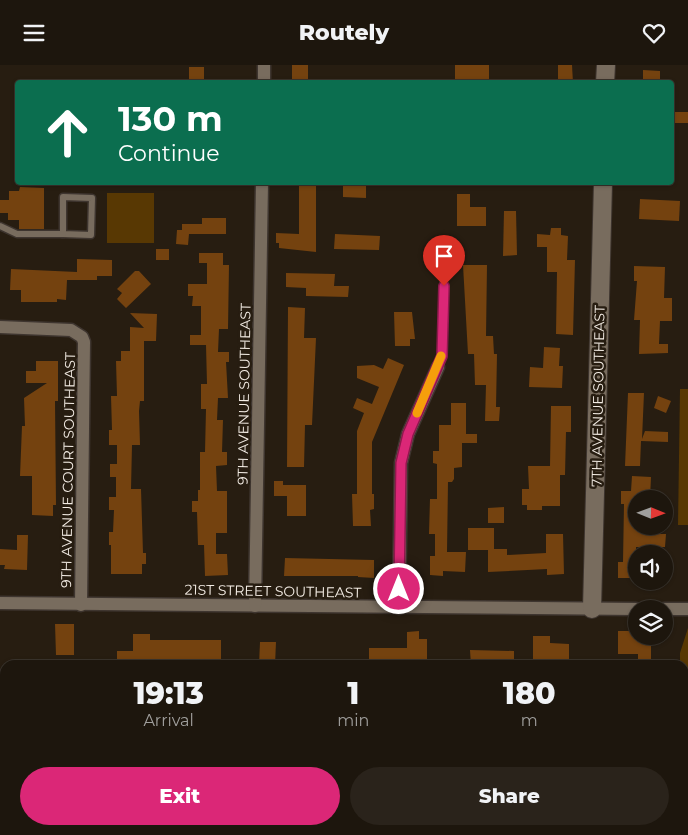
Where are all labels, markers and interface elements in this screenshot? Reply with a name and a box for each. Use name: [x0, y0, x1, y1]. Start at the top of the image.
icon: menu: [20, 19, 48, 47]
text: Routely: [299, 19, 389, 46]
icon: heart: [640, 19, 668, 47]
text: 130 m: [118, 97, 223, 140]
icon: ahead: [35, 100, 100, 165]
text: Continue: [118, 140, 220, 167]
pin: [423, 235, 465, 286]
icon: arrive: [430, 242, 458, 270]
street label: 9TH AVENUE SOUTHEAST: [233, 303, 255, 485]
street label: 7TH AVENUE SOUTHEAST: [587, 305, 609, 487]
street label: 9TH AVENUE COURT SOUTHEAST: [57, 352, 79, 588]
north arrow: [628, 490, 672, 535]
map controls: [628, 490, 673, 645]
button: sound: [628, 545, 673, 590]
position arrow: [372, 562, 424, 614]
street label: 21ST STREET SOUTHEAST: [184, 580, 362, 602]
button: layers: [628, 600, 673, 645]
text: 19:13: [133, 675, 204, 712]
text: 1: [347, 675, 359, 712]
text: 180: [503, 675, 556, 712]
text: Arrival: [143, 711, 194, 730]
text: min: [337, 711, 369, 730]
text: m: [521, 711, 538, 730]
button: Exit: [20, 767, 340, 825]
button: Share: [350, 767, 669, 825]

